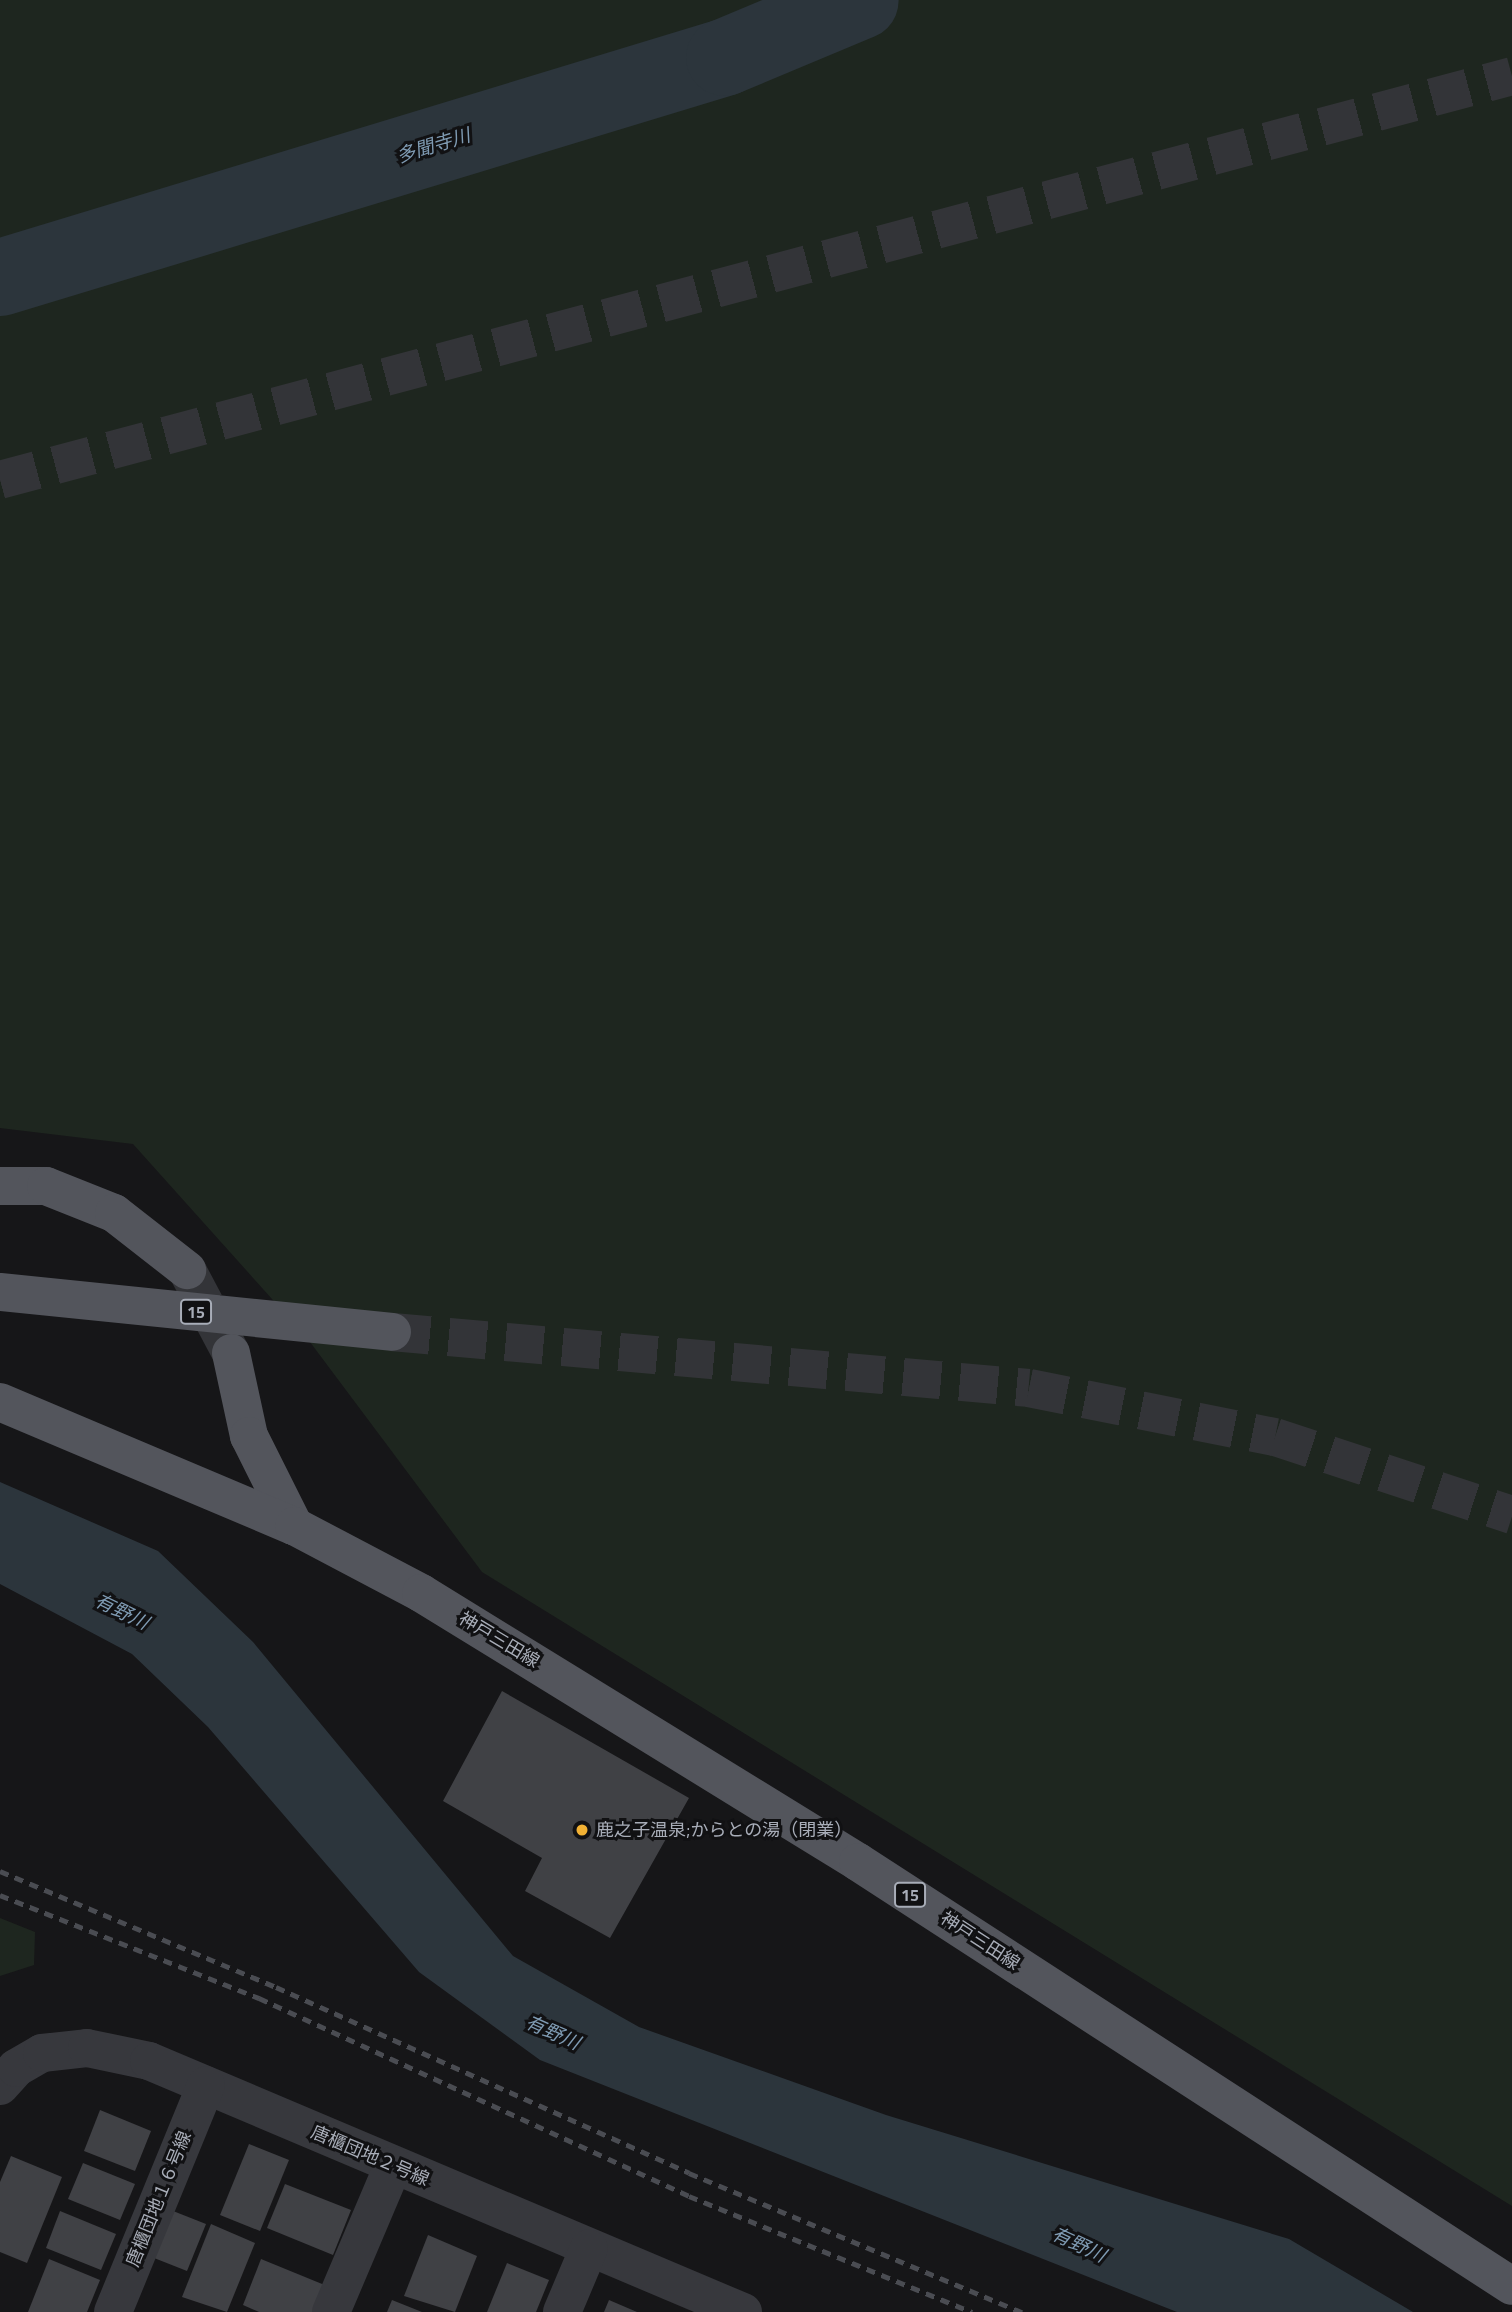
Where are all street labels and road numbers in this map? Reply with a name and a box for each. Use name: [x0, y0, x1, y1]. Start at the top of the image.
road number: 15: [178, 1300, 214, 1324]
street label: 神戸三田線: [455, 1608, 543, 1672]
road number: 15: [892, 1882, 928, 1908]
street label: 神戸三田線: [936, 1907, 1024, 1975]
street label: 唐櫃団地２号線: [308, 2121, 432, 2191]
street label: 唐櫃団地１６号線: [122, 2128, 196, 2270]

